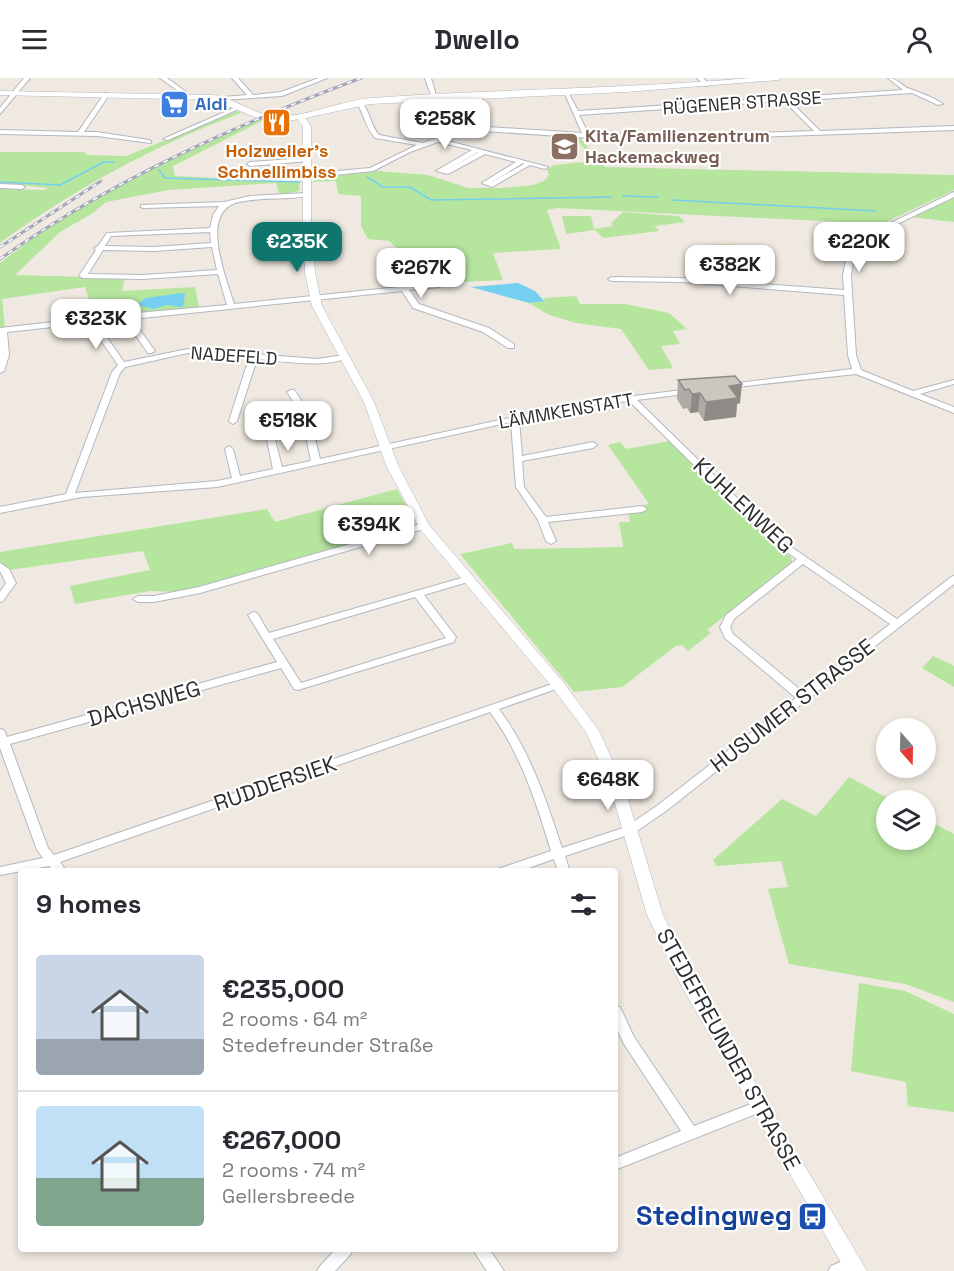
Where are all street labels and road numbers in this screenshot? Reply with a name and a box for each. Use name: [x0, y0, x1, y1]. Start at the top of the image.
street label: RÜGENER STRASSE: [662, 85, 822, 120]
street label: NADEFELD: [190, 341, 278, 370]
street label: LÄMMKENSTATT: [497, 387, 635, 434]
street label: KUHLENWEG: [688, 451, 800, 559]
street label: HUSUMER STRASSE: [704, 632, 880, 778]
street label: DACHSWEG: [84, 674, 204, 732]
street label: RUDDERSIEK: [210, 749, 341, 817]
street label: STEDEFREUNDER STRASSE: [651, 923, 807, 1175]

